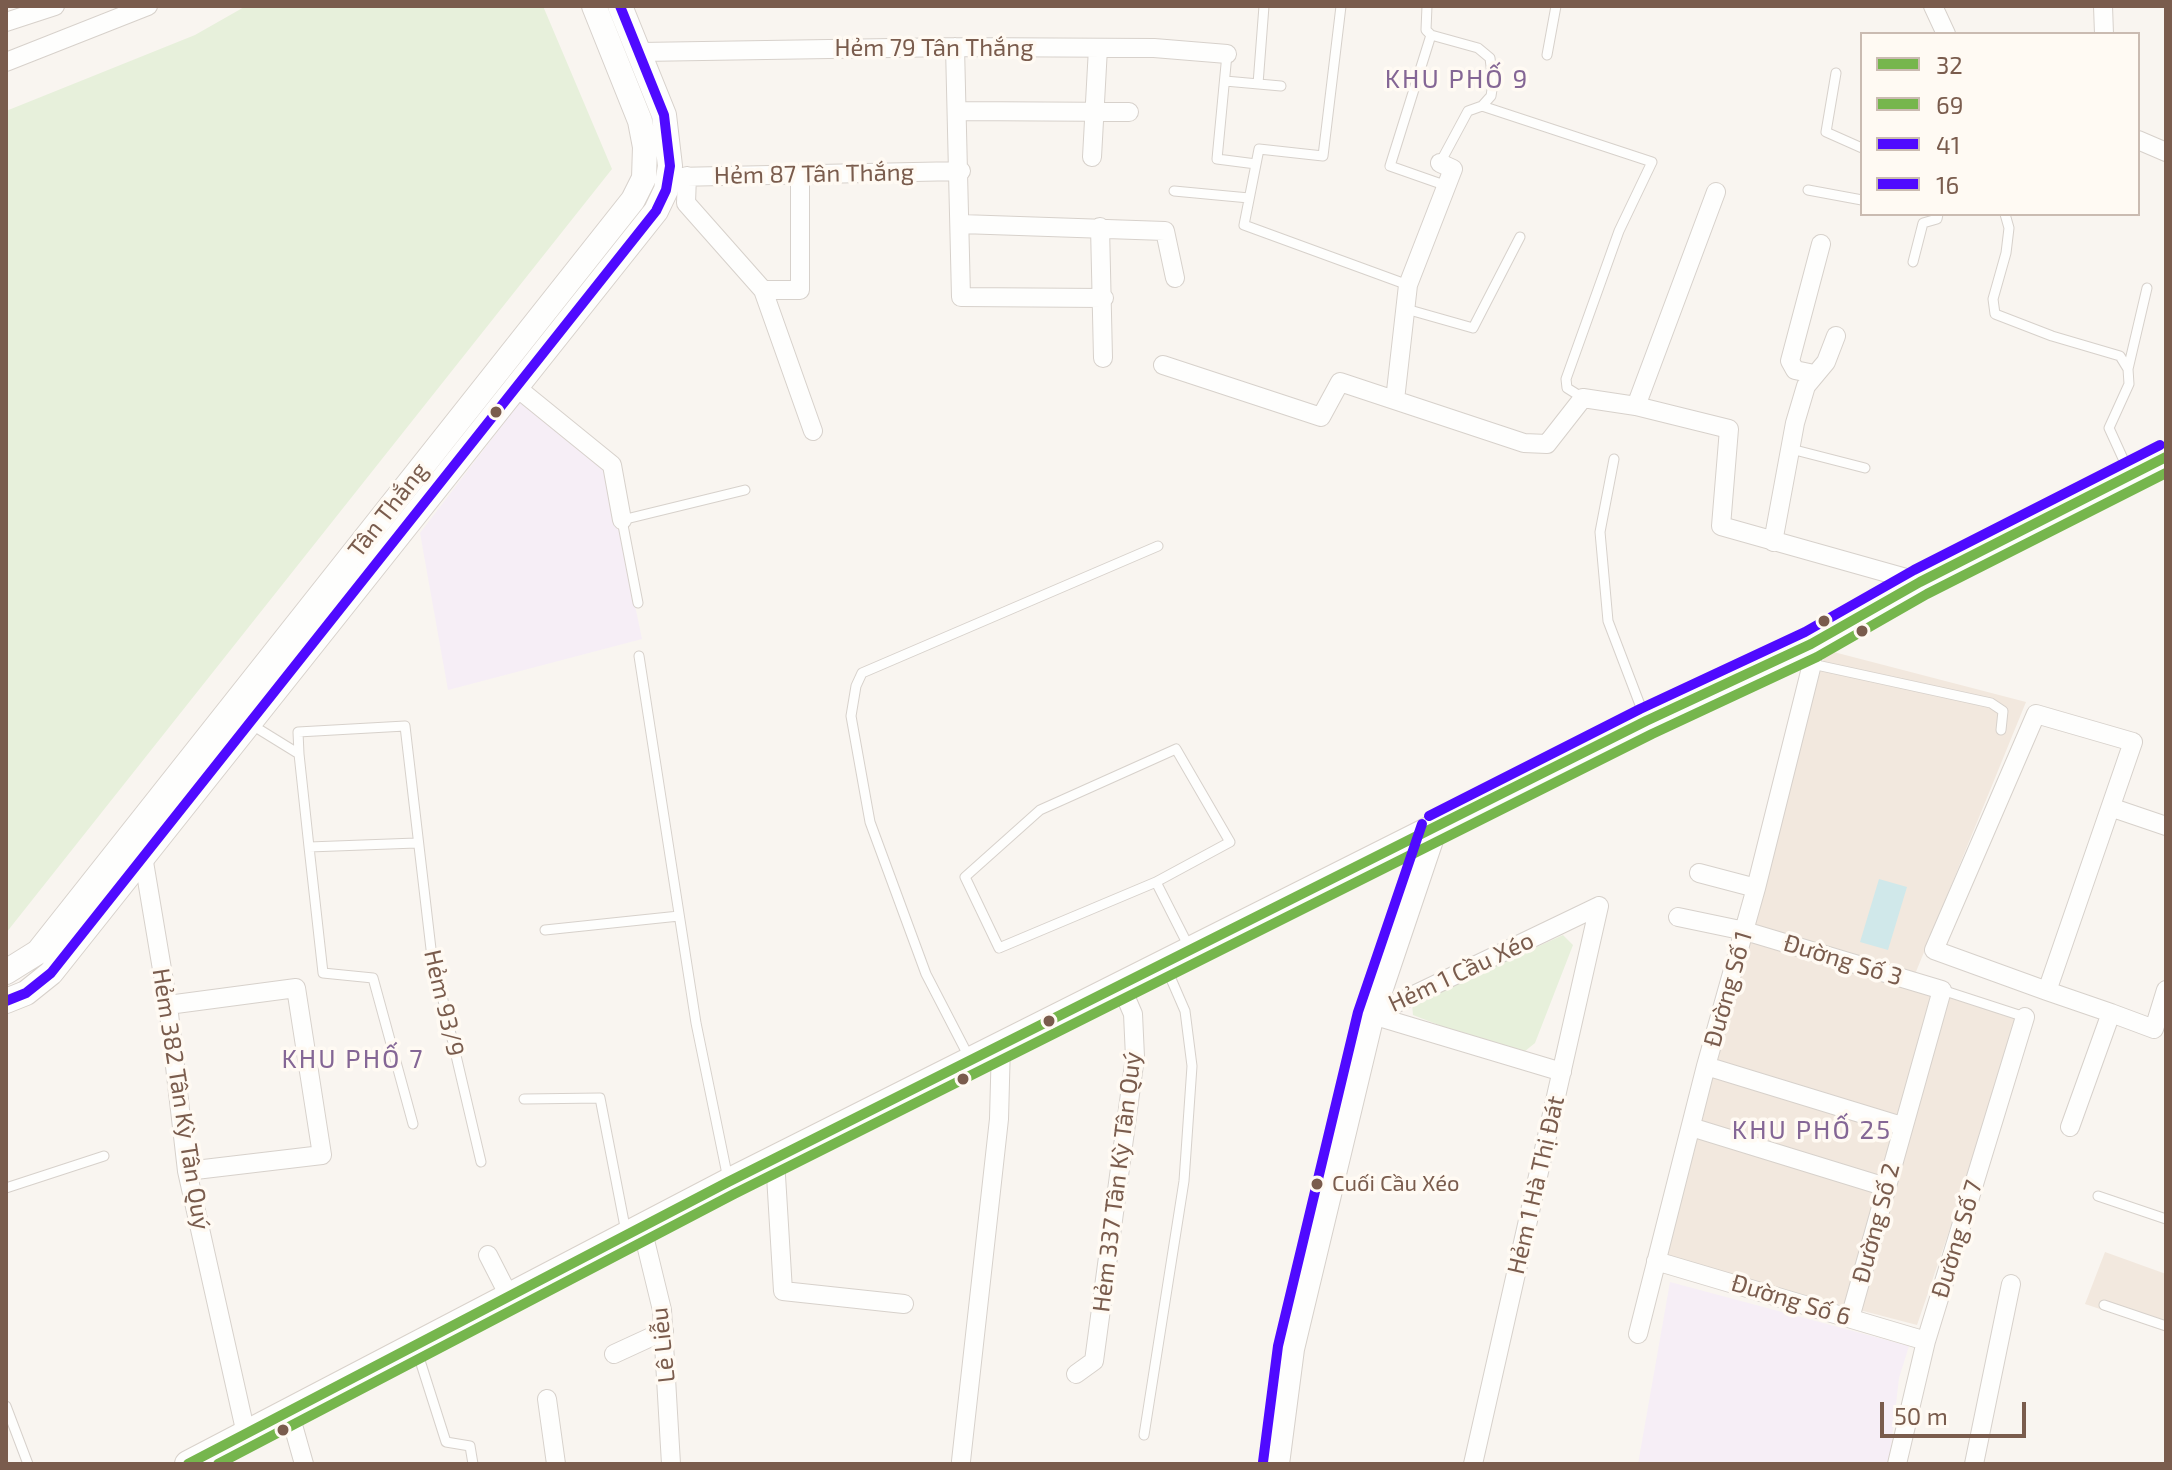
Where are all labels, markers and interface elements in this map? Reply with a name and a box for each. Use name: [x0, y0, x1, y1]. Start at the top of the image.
legend: [1860, 32, 2140, 216]
street label: Hẻm 79 Tân Thắng: [834, 34, 1034, 62]
text: 32: [1936, 50, 1963, 79]
district label: KHU PHỐ 9: [1385, 63, 1529, 95]
text: 69: [1936, 90, 1963, 119]
text: 41: [1936, 130, 1960, 159]
street label: Hẻm 87 Tân Thắng: [714, 158, 914, 190]
text: 16: [1936, 170, 1959, 199]
unlabelled marker: [488, 404, 504, 420]
street label: Tân Thắng: [342, 457, 434, 563]
unlabelled marker: [1816, 613, 1832, 629]
unlabelled marker: [1854, 623, 1870, 639]
street label: Hẻm 1 Cầu Xéo: [1384, 926, 1538, 1018]
street label: Đường Số 1: [1698, 928, 1758, 1050]
street label: Đường Số 3: [1780, 928, 1906, 992]
street label: Hẻm 93/9: [418, 947, 470, 1059]
street label: Hẻm 382 Tân Kỳ Tân Quý: [146, 966, 216, 1232]
unlabelled marker: [1041, 1013, 1057, 1029]
district label: KHU PHỐ 7: [281, 1043, 425, 1075]
street label: Hẻm 337 Tân Kỳ Tân Quý: [1087, 1050, 1147, 1314]
unlabelled marker: [955, 1071, 971, 1087]
street label: Hẻm 1 Hà Thị Đát: [1501, 1093, 1571, 1277]
district label: KHU PHỐ 25: [1732, 1114, 1892, 1146]
street label: Đường Số 2: [1846, 1160, 1906, 1286]
place label: Cuối Cầu Xéo: [1332, 1171, 1460, 1197]
marker: Cuối Cầu Xéo: [1309, 1176, 1325, 1192]
street label: Đường Số 7: [1925, 1177, 1989, 1301]
street label: Đường Số 6: [1728, 1268, 1854, 1332]
street label: Lê Liễu: [645, 1306, 681, 1384]
scale bar: [1884, 1386, 2030, 1436]
text: 50 m: [1894, 1401, 1948, 1430]
unlabelled marker: [275, 1422, 291, 1438]

